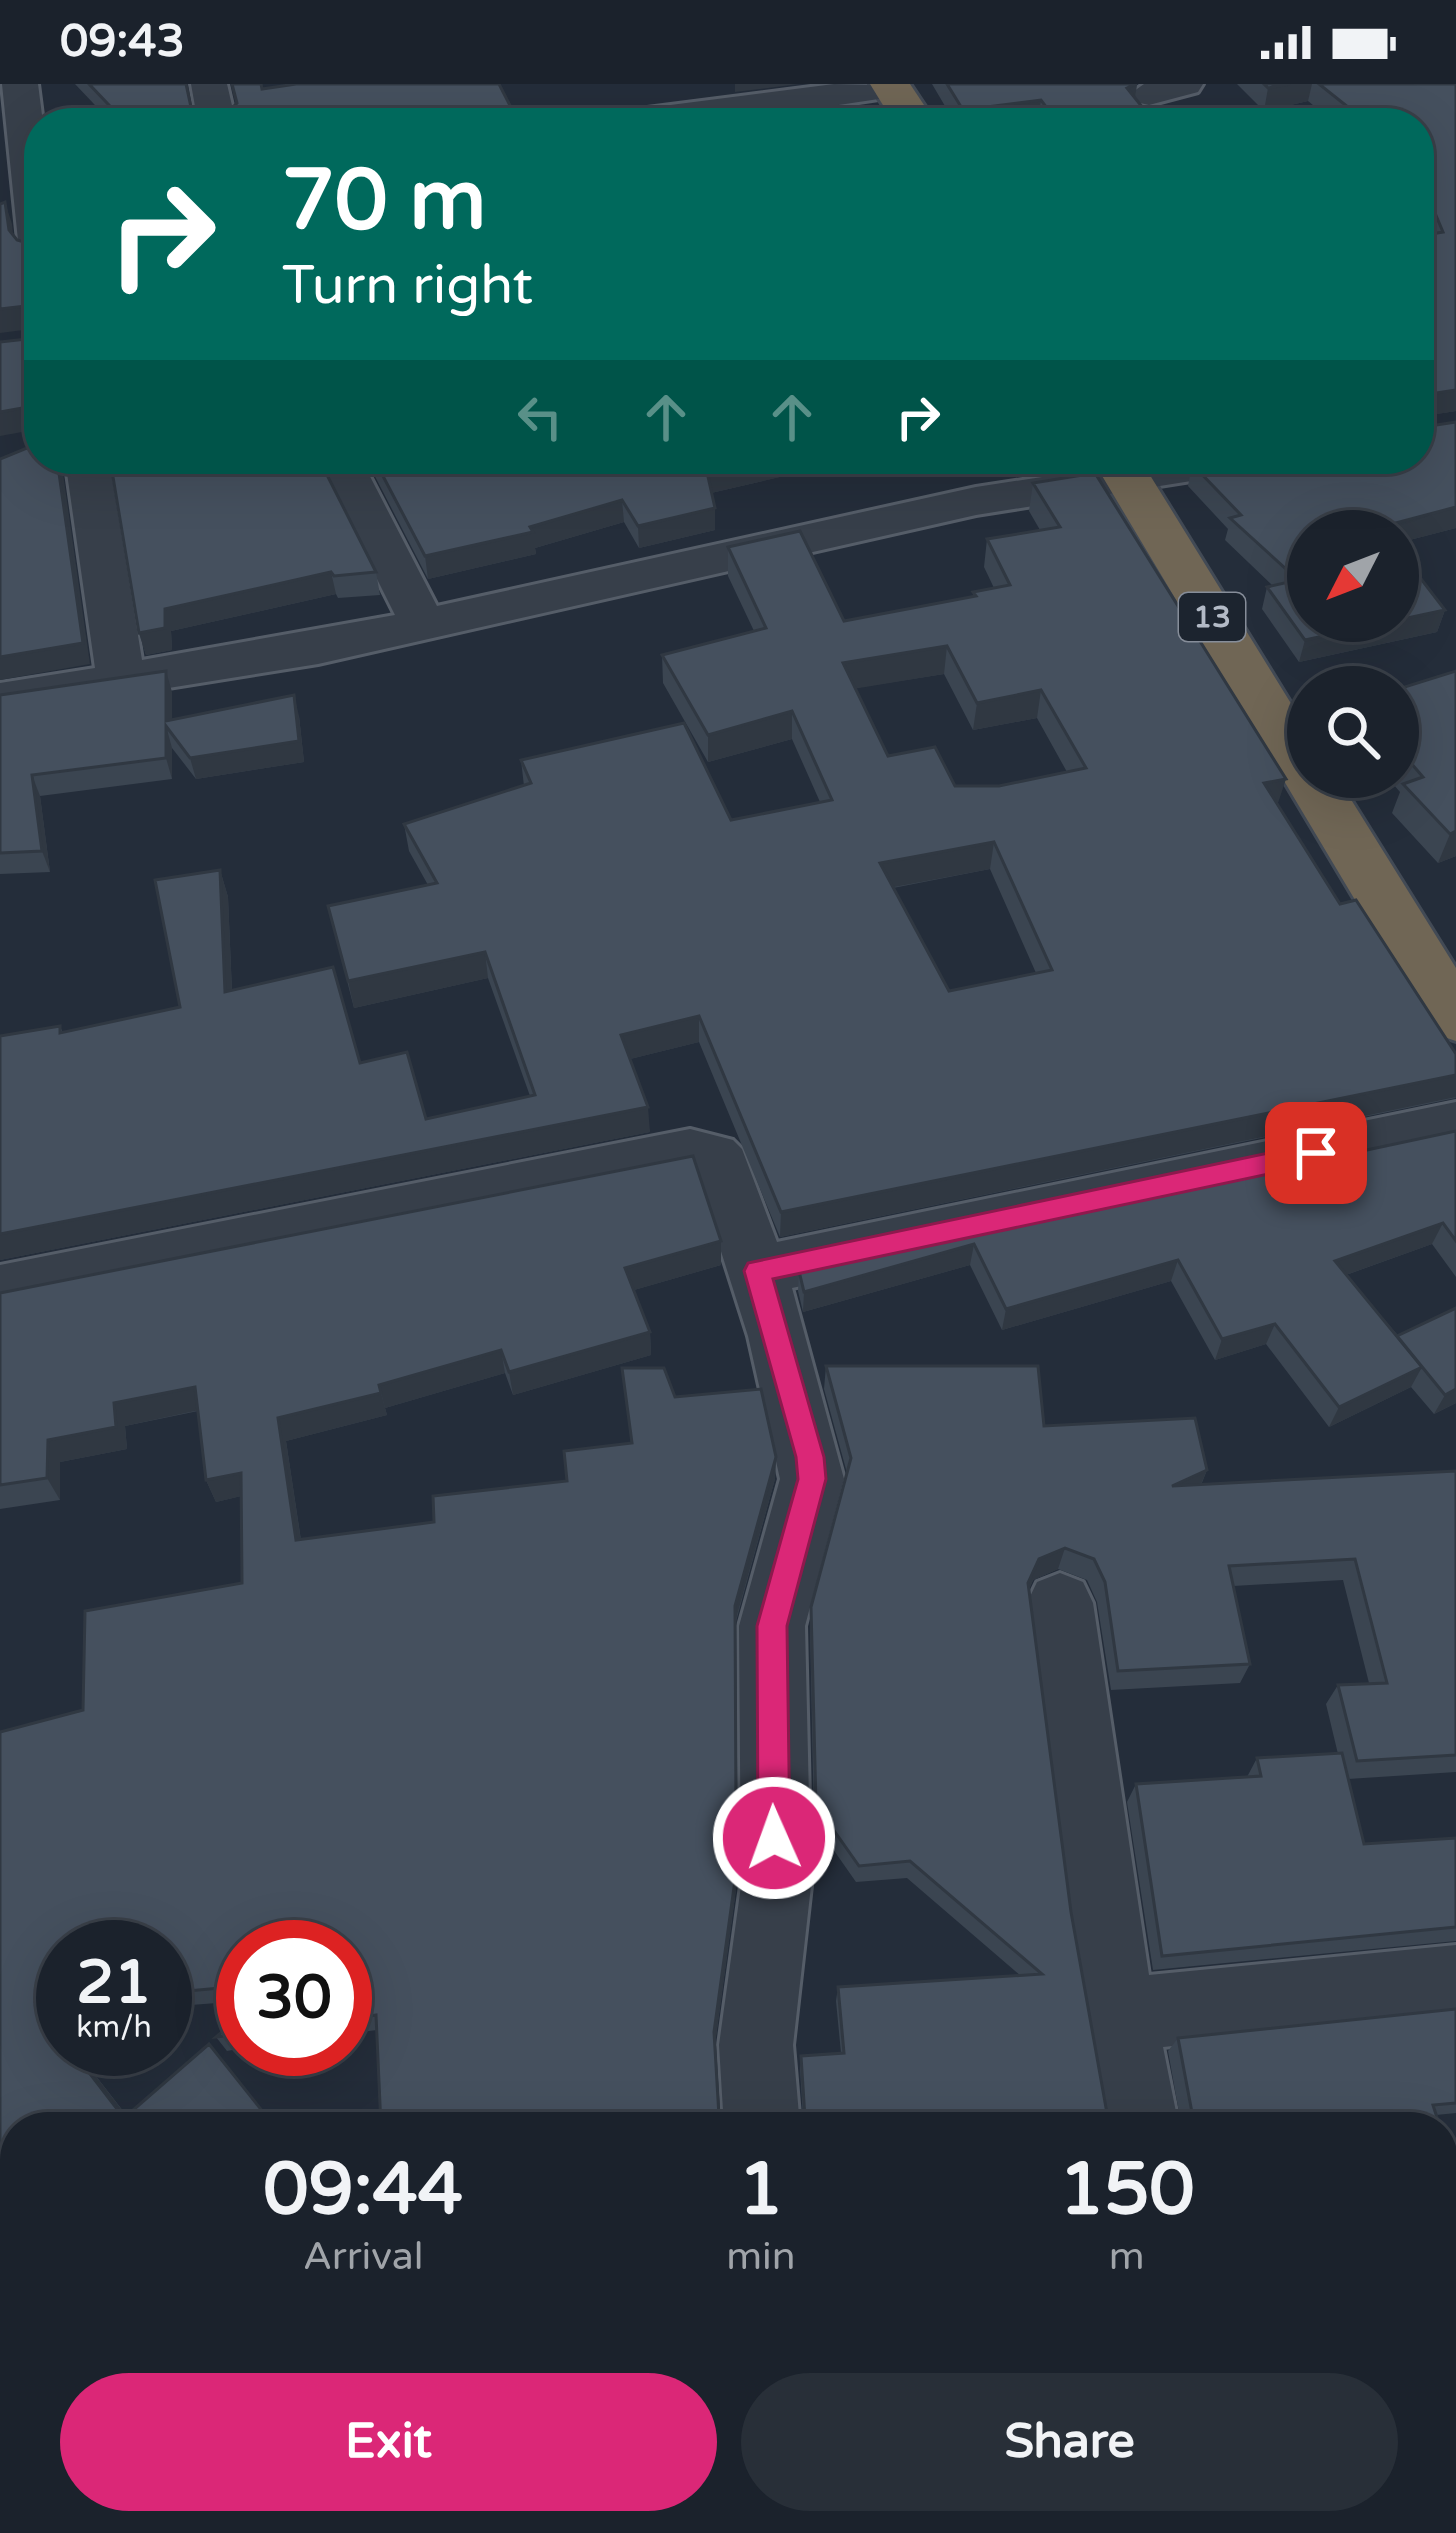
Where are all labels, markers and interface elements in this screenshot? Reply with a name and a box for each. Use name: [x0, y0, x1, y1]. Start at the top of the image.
text: 09:43: [60, 15, 185, 69]
text: 70 m: [282, 151, 486, 252]
icon: right: [84, 156, 240, 312]
text: Turn right: [282, 253, 533, 318]
icon: left: [507, 384, 573, 450]
icon: ahead: [633, 384, 699, 450]
icon: ahead: [759, 384, 825, 450]
icon: right: [885, 384, 951, 450]
north arrow: [1287, 510, 1419, 642]
map controls: [1287, 510, 1419, 798]
road number: 13: [1179, 593, 1245, 641]
button: search: [1287, 666, 1419, 798]
pin: [1265, 1102, 1367, 1204]
icon: arrive: [1283, 1120, 1349, 1186]
position arrow: [711, 1775, 837, 1901]
speed limit sign: 30: [216, 1920, 372, 2076]
text: 21: [76, 1947, 152, 2019]
text: km/h: [76, 2009, 152, 2046]
text: 09:44: [263, 2147, 463, 2234]
text: 1: [738, 2147, 784, 2234]
text: 150: [1059, 2147, 1195, 2234]
text: Arrival: [303, 2233, 423, 2280]
text: min: [726, 2233, 796, 2280]
text: m: [1109, 2233, 1145, 2280]
button: Exit: [60, 2373, 717, 2511]
button: Share: [741, 2373, 1398, 2511]

